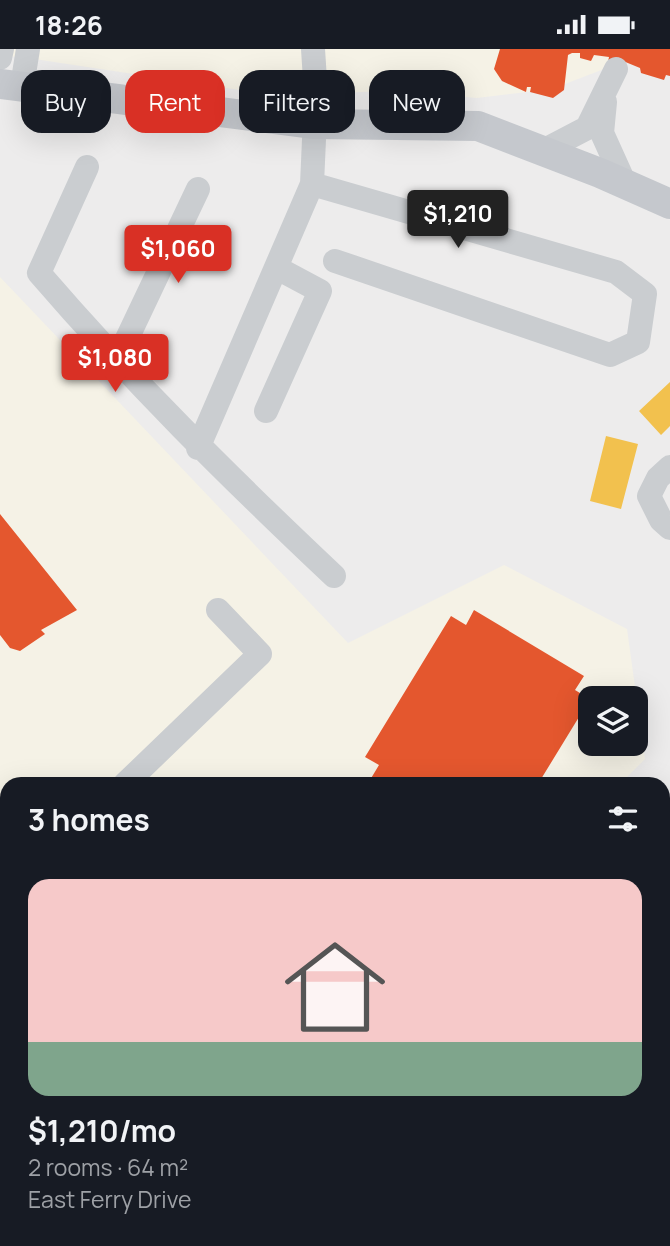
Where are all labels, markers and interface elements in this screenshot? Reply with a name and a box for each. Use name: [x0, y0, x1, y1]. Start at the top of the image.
text: 18:26: [35, 7, 103, 43]
chip: Buy: [21, 70, 111, 133]
chip: Rent: [125, 70, 225, 133]
chip: Filters: [239, 70, 355, 133]
chip: New: [369, 70, 465, 133]
pin: $1,210: [401, 191, 515, 250]
text: $1,210: [423, 197, 493, 229]
pin: $1,060: [121, 225, 235, 285]
text: $1,060: [140, 232, 216, 264]
pin: $1,080: [58, 335, 172, 394]
text: $1,080: [78, 341, 152, 373]
map controls: [578, 686, 648, 756]
button: layers: [578, 686, 648, 756]
text: 3 homes: [28, 799, 150, 840]
icon: filters: [604, 800, 642, 838]
icon: home: [272, 924, 398, 1050]
text: $1,210/mo: [28, 1110, 176, 1151]
text: 2 rooms · 64 m²: [28, 1151, 188, 1183]
text: East Ferry Drive: [28, 1183, 191, 1215]

